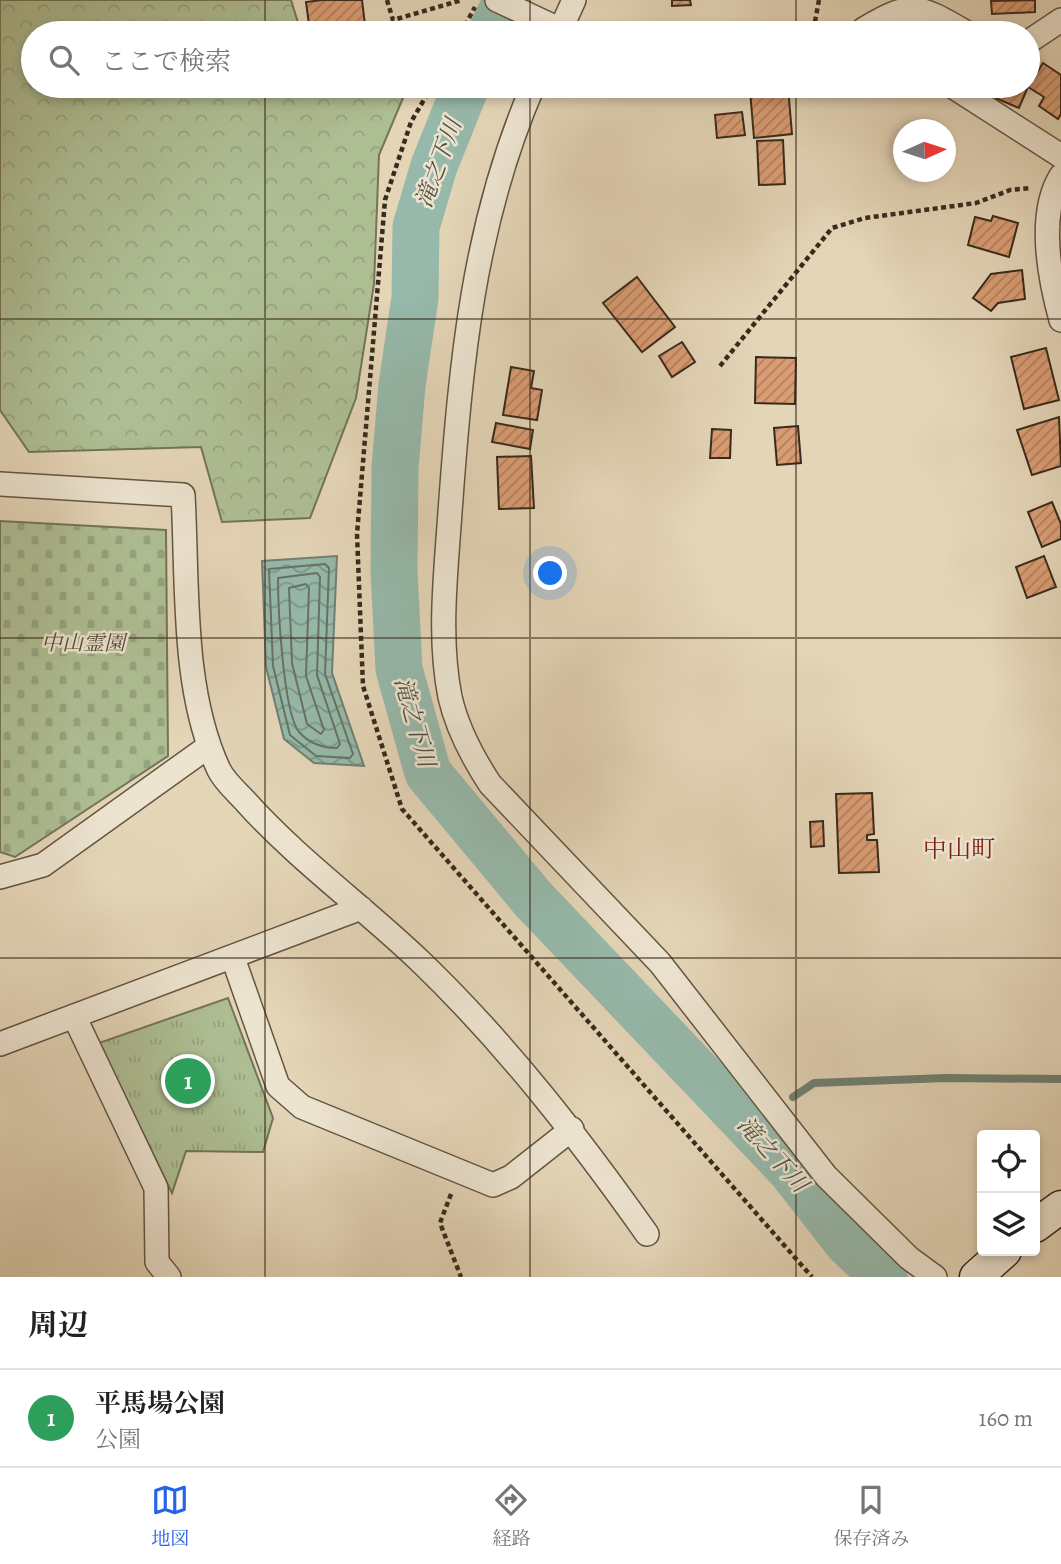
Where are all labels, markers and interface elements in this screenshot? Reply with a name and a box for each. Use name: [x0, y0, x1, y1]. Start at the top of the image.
search box: [21, 21, 1040, 98]
icon: search: [45, 41, 83, 79]
text: ここで検索: [101, 44, 231, 79]
water label: 滝之下川: [408, 112, 470, 212]
north arrow: [893, 119, 956, 182]
your location: [533, 556, 567, 590]
park label: 中山霊園: [41, 629, 128, 657]
water label: 滝之下川: [387, 674, 443, 774]
district label: 中山町: [923, 833, 995, 865]
pin: 1: [165, 1055, 211, 1107]
water label: 滝之下川: [730, 1110, 817, 1201]
map controls: [977, 1130, 1040, 1256]
button: locate: [977, 1130, 1040, 1193]
button: layers: [977, 1193, 1040, 1256]
text: 周辺: [28, 1305, 88, 1345]
text: 平馬場公園: [95, 1386, 225, 1421]
text: 1: [47, 1403, 55, 1434]
text: 160 m: [979, 1403, 1033, 1434]
text: 公園: [95, 1424, 141, 1455]
tab: 地図: [151, 1481, 190, 1552]
tab: 経路: [492, 1481, 531, 1552]
tab: 保存済み: [833, 1481, 910, 1552]

